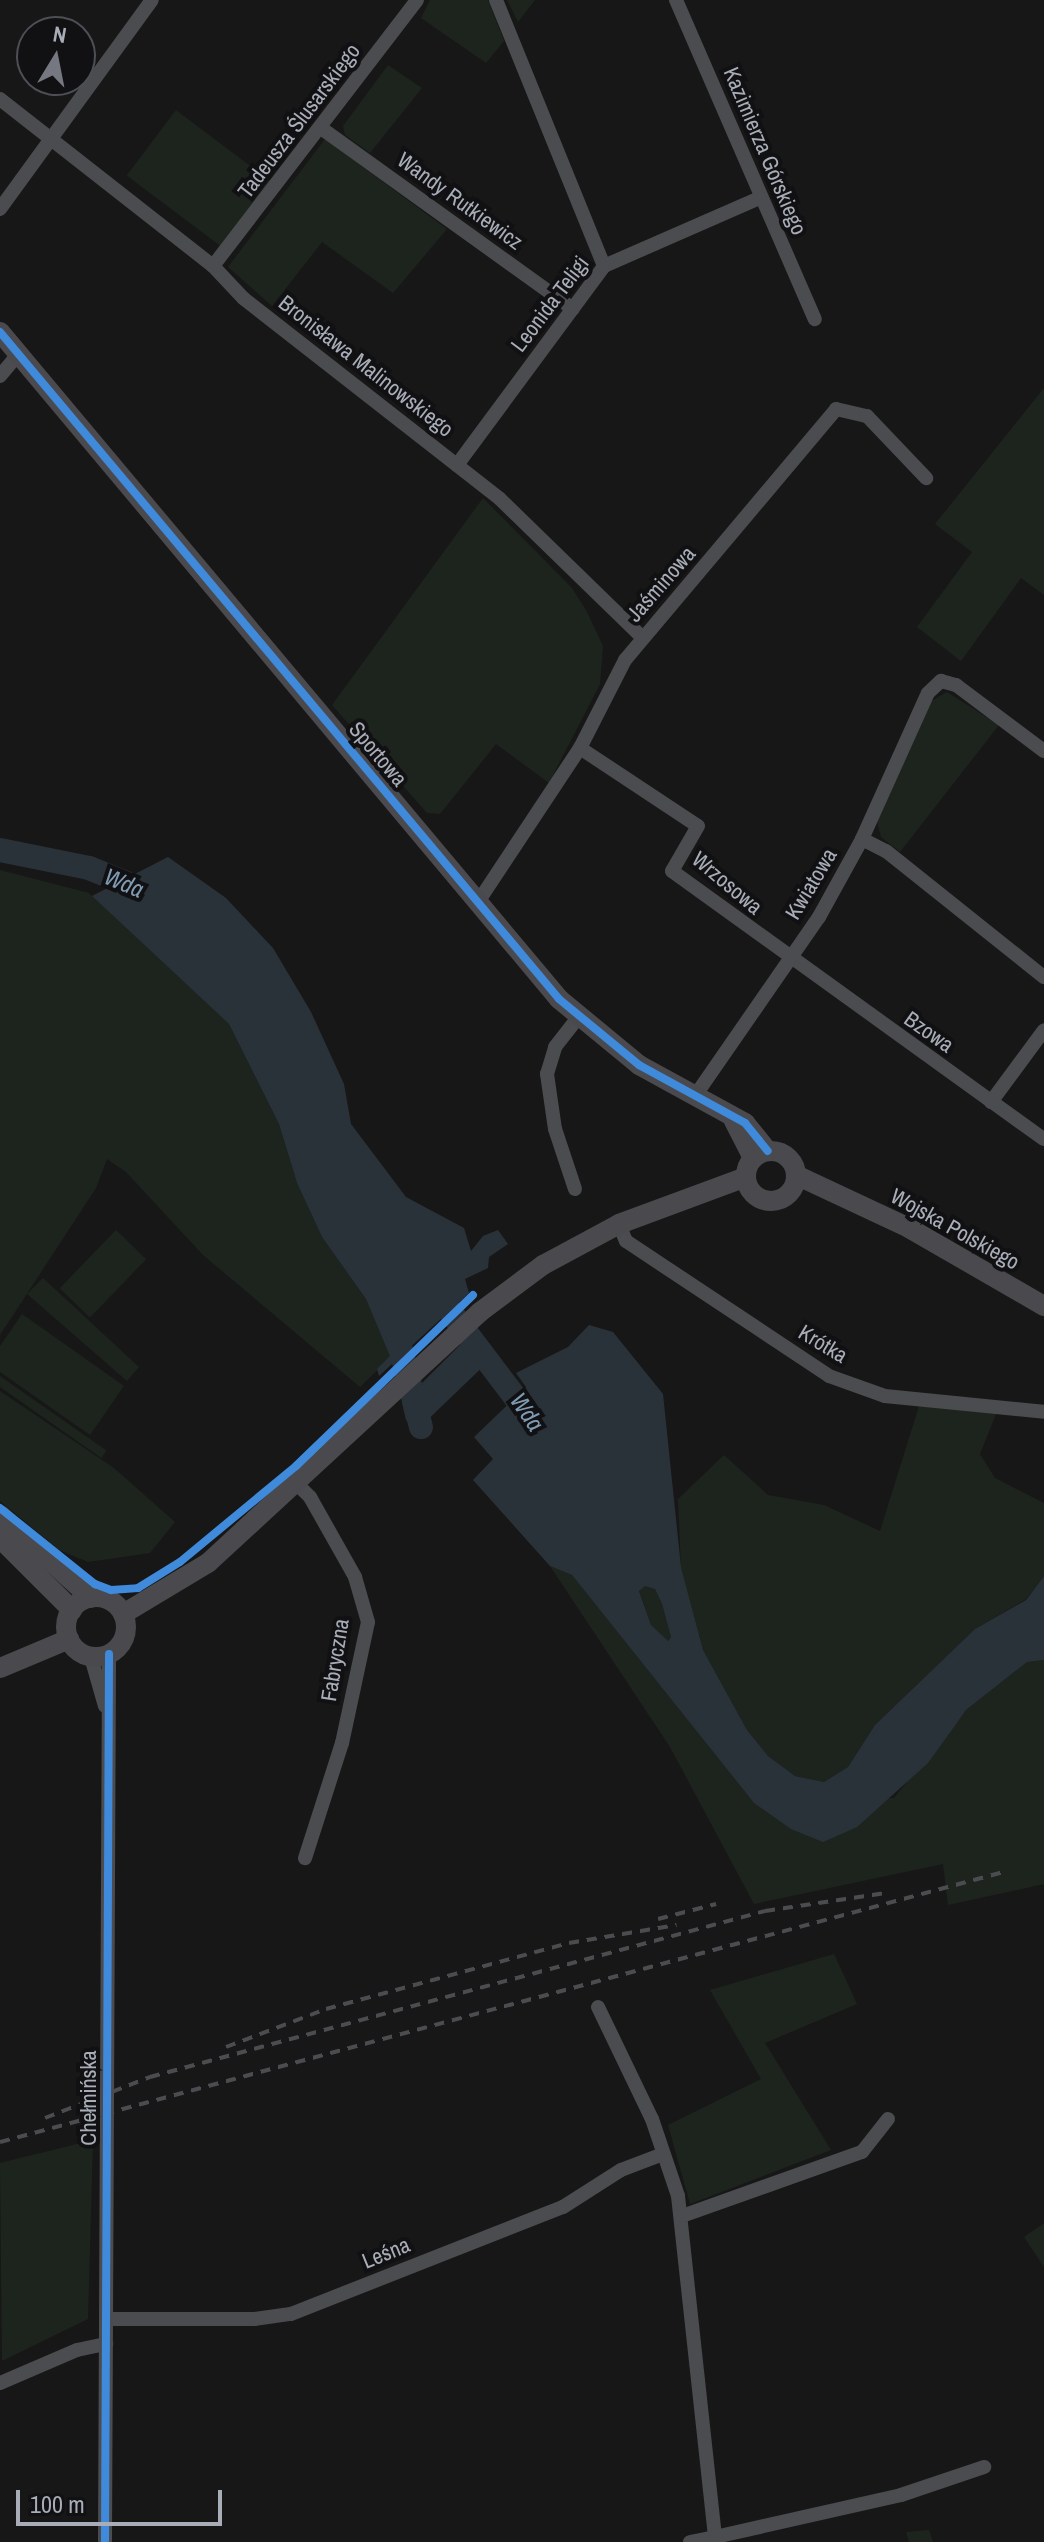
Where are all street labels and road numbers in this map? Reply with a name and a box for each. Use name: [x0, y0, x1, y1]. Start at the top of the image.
street label: Tadeusza Ślusarskiego: [232, 38, 366, 204]
street label: Kazimierza Górskiego: [718, 63, 812, 239]
street label: Wandy Rutkiewicz: [392, 147, 528, 255]
street label: Leonida Teligi: [505, 251, 595, 357]
street label: Bronisława Malinowskiego: [273, 290, 459, 442]
street label: Jaśminowa: [621, 541, 701, 627]
street label: Sportowa: [343, 716, 413, 792]
street label: Kwiatowa: [780, 844, 842, 924]
street label: Wrzosowa: [686, 846, 768, 920]
street label: Bzowa: [899, 1006, 959, 1058]
street label: Wojska Polskiego: [886, 1183, 1024, 1275]
street label: Krótka: [794, 1319, 852, 1369]
street label: Fabryczna: [315, 1617, 355, 1703]
street label: Chełmińska: [76, 2050, 102, 2146]
street label: Leśna: [358, 2232, 414, 2274]

